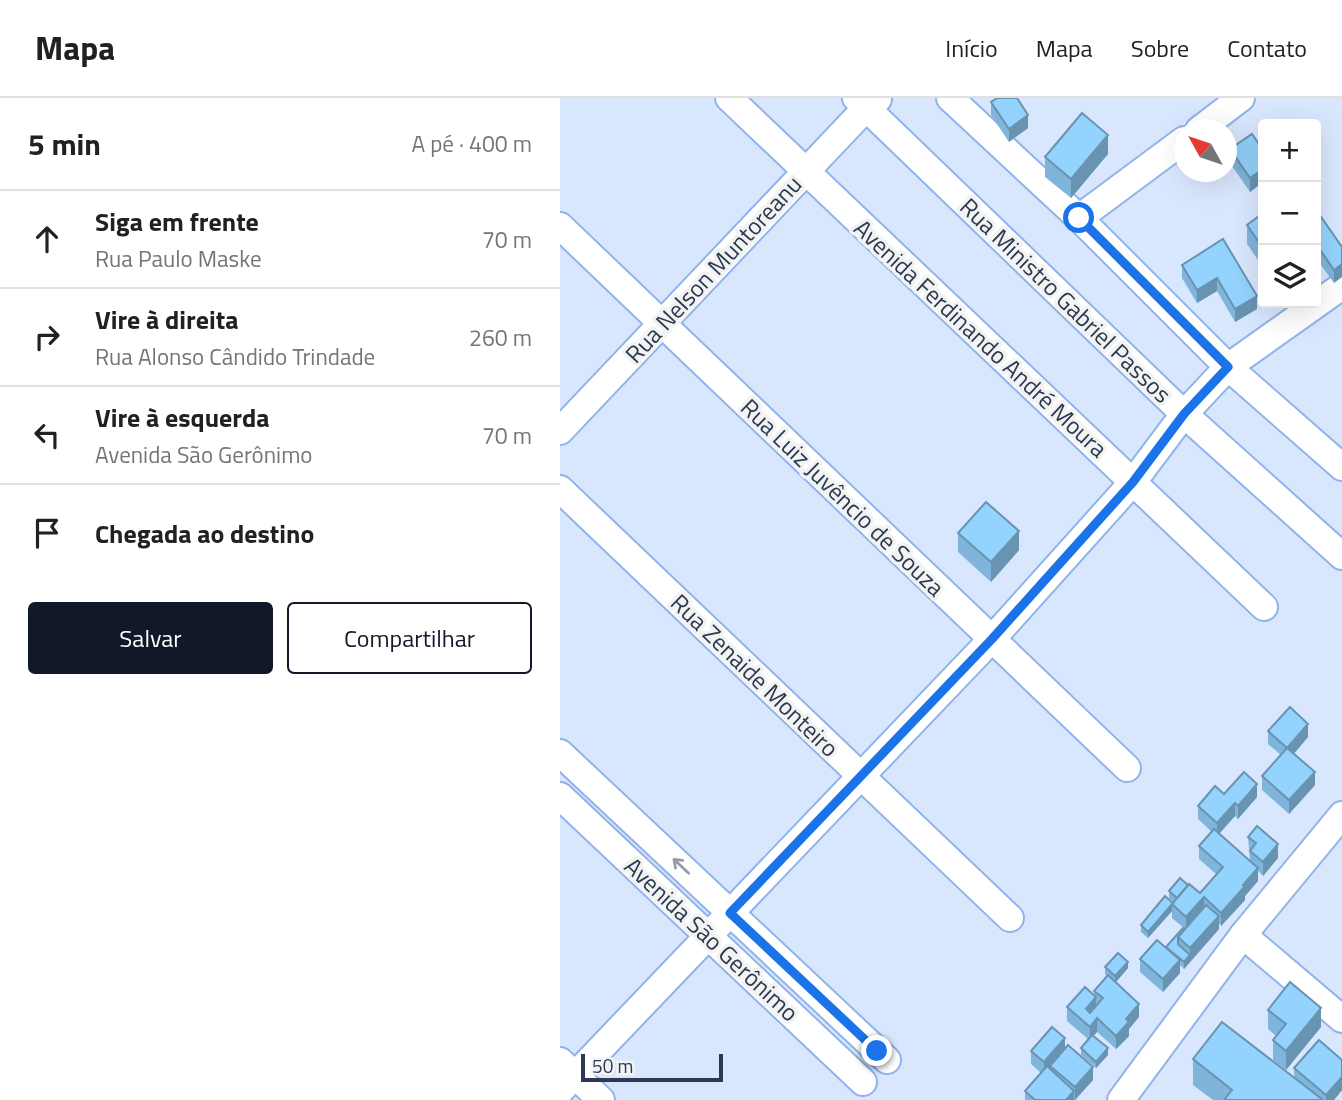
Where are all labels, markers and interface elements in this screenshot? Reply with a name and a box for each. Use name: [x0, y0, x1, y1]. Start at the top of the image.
text: Mapa: [35, 23, 115, 73]
text: Início: [945, 30, 998, 66]
text: Mapa: [1036, 30, 1093, 66]
text: Sobre: [1131, 30, 1189, 66]
text: Contato: [1227, 30, 1307, 66]
north arrow: [1174, 119, 1237, 182]
map controls: [1258, 119, 1321, 308]
button: +: [1258, 119, 1321, 182]
text: 5 min: [28, 121, 101, 167]
text: A pé · 400 m: [411, 126, 532, 161]
street label: Rua Nelson Muntoreanu: [616, 167, 810, 371]
button: −: [1258, 182, 1321, 245]
street label: Rua Ministro Gabriel Passos: [952, 189, 1180, 411]
text: Siga em frente: [95, 202, 259, 241]
route start: [1063, 202, 1094, 233]
street label: Avenida Ferdinando André Moura: [846, 210, 1116, 466]
icon: ahead: [28, 220, 66, 258]
text: 70 m: [482, 222, 532, 257]
text: Rua Paulo Maske: [95, 241, 262, 276]
button: layers: [1258, 245, 1321, 308]
text: Vire à direita: [95, 300, 238, 339]
icon: right: [28, 318, 66, 356]
text: 260 m: [469, 320, 532, 355]
text: Rua Alonso Cândido Trindade: [95, 339, 375, 374]
street label: Rua Luiz Juvêncio de Souza: [733, 390, 953, 604]
text: Vire à esquerda: [95, 398, 270, 437]
icon: left: [28, 416, 66, 454]
text: 70 m: [482, 418, 532, 453]
text: Avenida São Gerônimo: [95, 437, 313, 472]
icon: arrive: [28, 514, 66, 552]
text: Chegada ao destino: [95, 514, 314, 553]
street label: Rua Zenaide Monteiro: [663, 585, 847, 765]
button: Salvar: [28, 602, 273, 674]
button: Compartilhar: [287, 602, 532, 674]
street label: Avenida São Gerônimo: [617, 848, 807, 1030]
one-way arrow: [672, 858, 689, 875]
route end: [861, 1035, 892, 1066]
scale bar: [581, 1051, 723, 1083]
text: 50 m: [592, 1051, 633, 1080]

